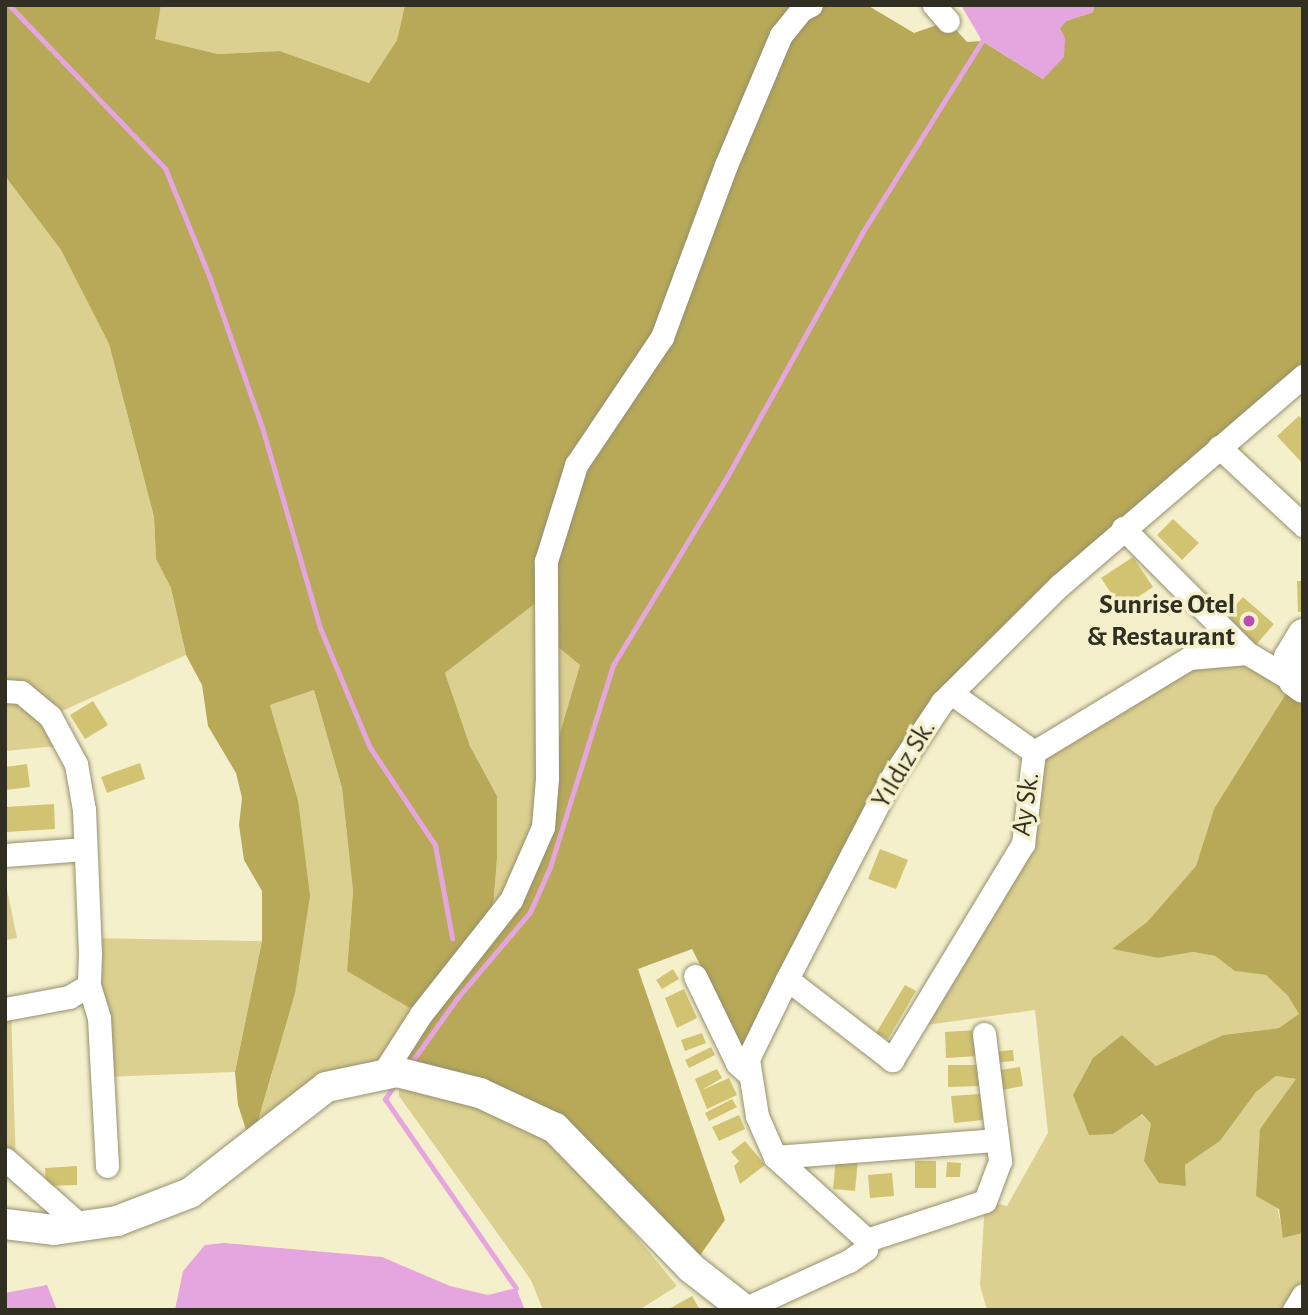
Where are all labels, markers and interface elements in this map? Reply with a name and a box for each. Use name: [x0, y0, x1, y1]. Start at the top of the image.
place label: Sunrise Otel & Restaurant: [1087, 588, 1235, 654]
marker: Sunrise Otel & Restaurant: [1241, 613, 1257, 629]
street label: Yıldız Sk.: [864, 713, 944, 815]
street label: Ay Sk.: [1005, 770, 1047, 838]

